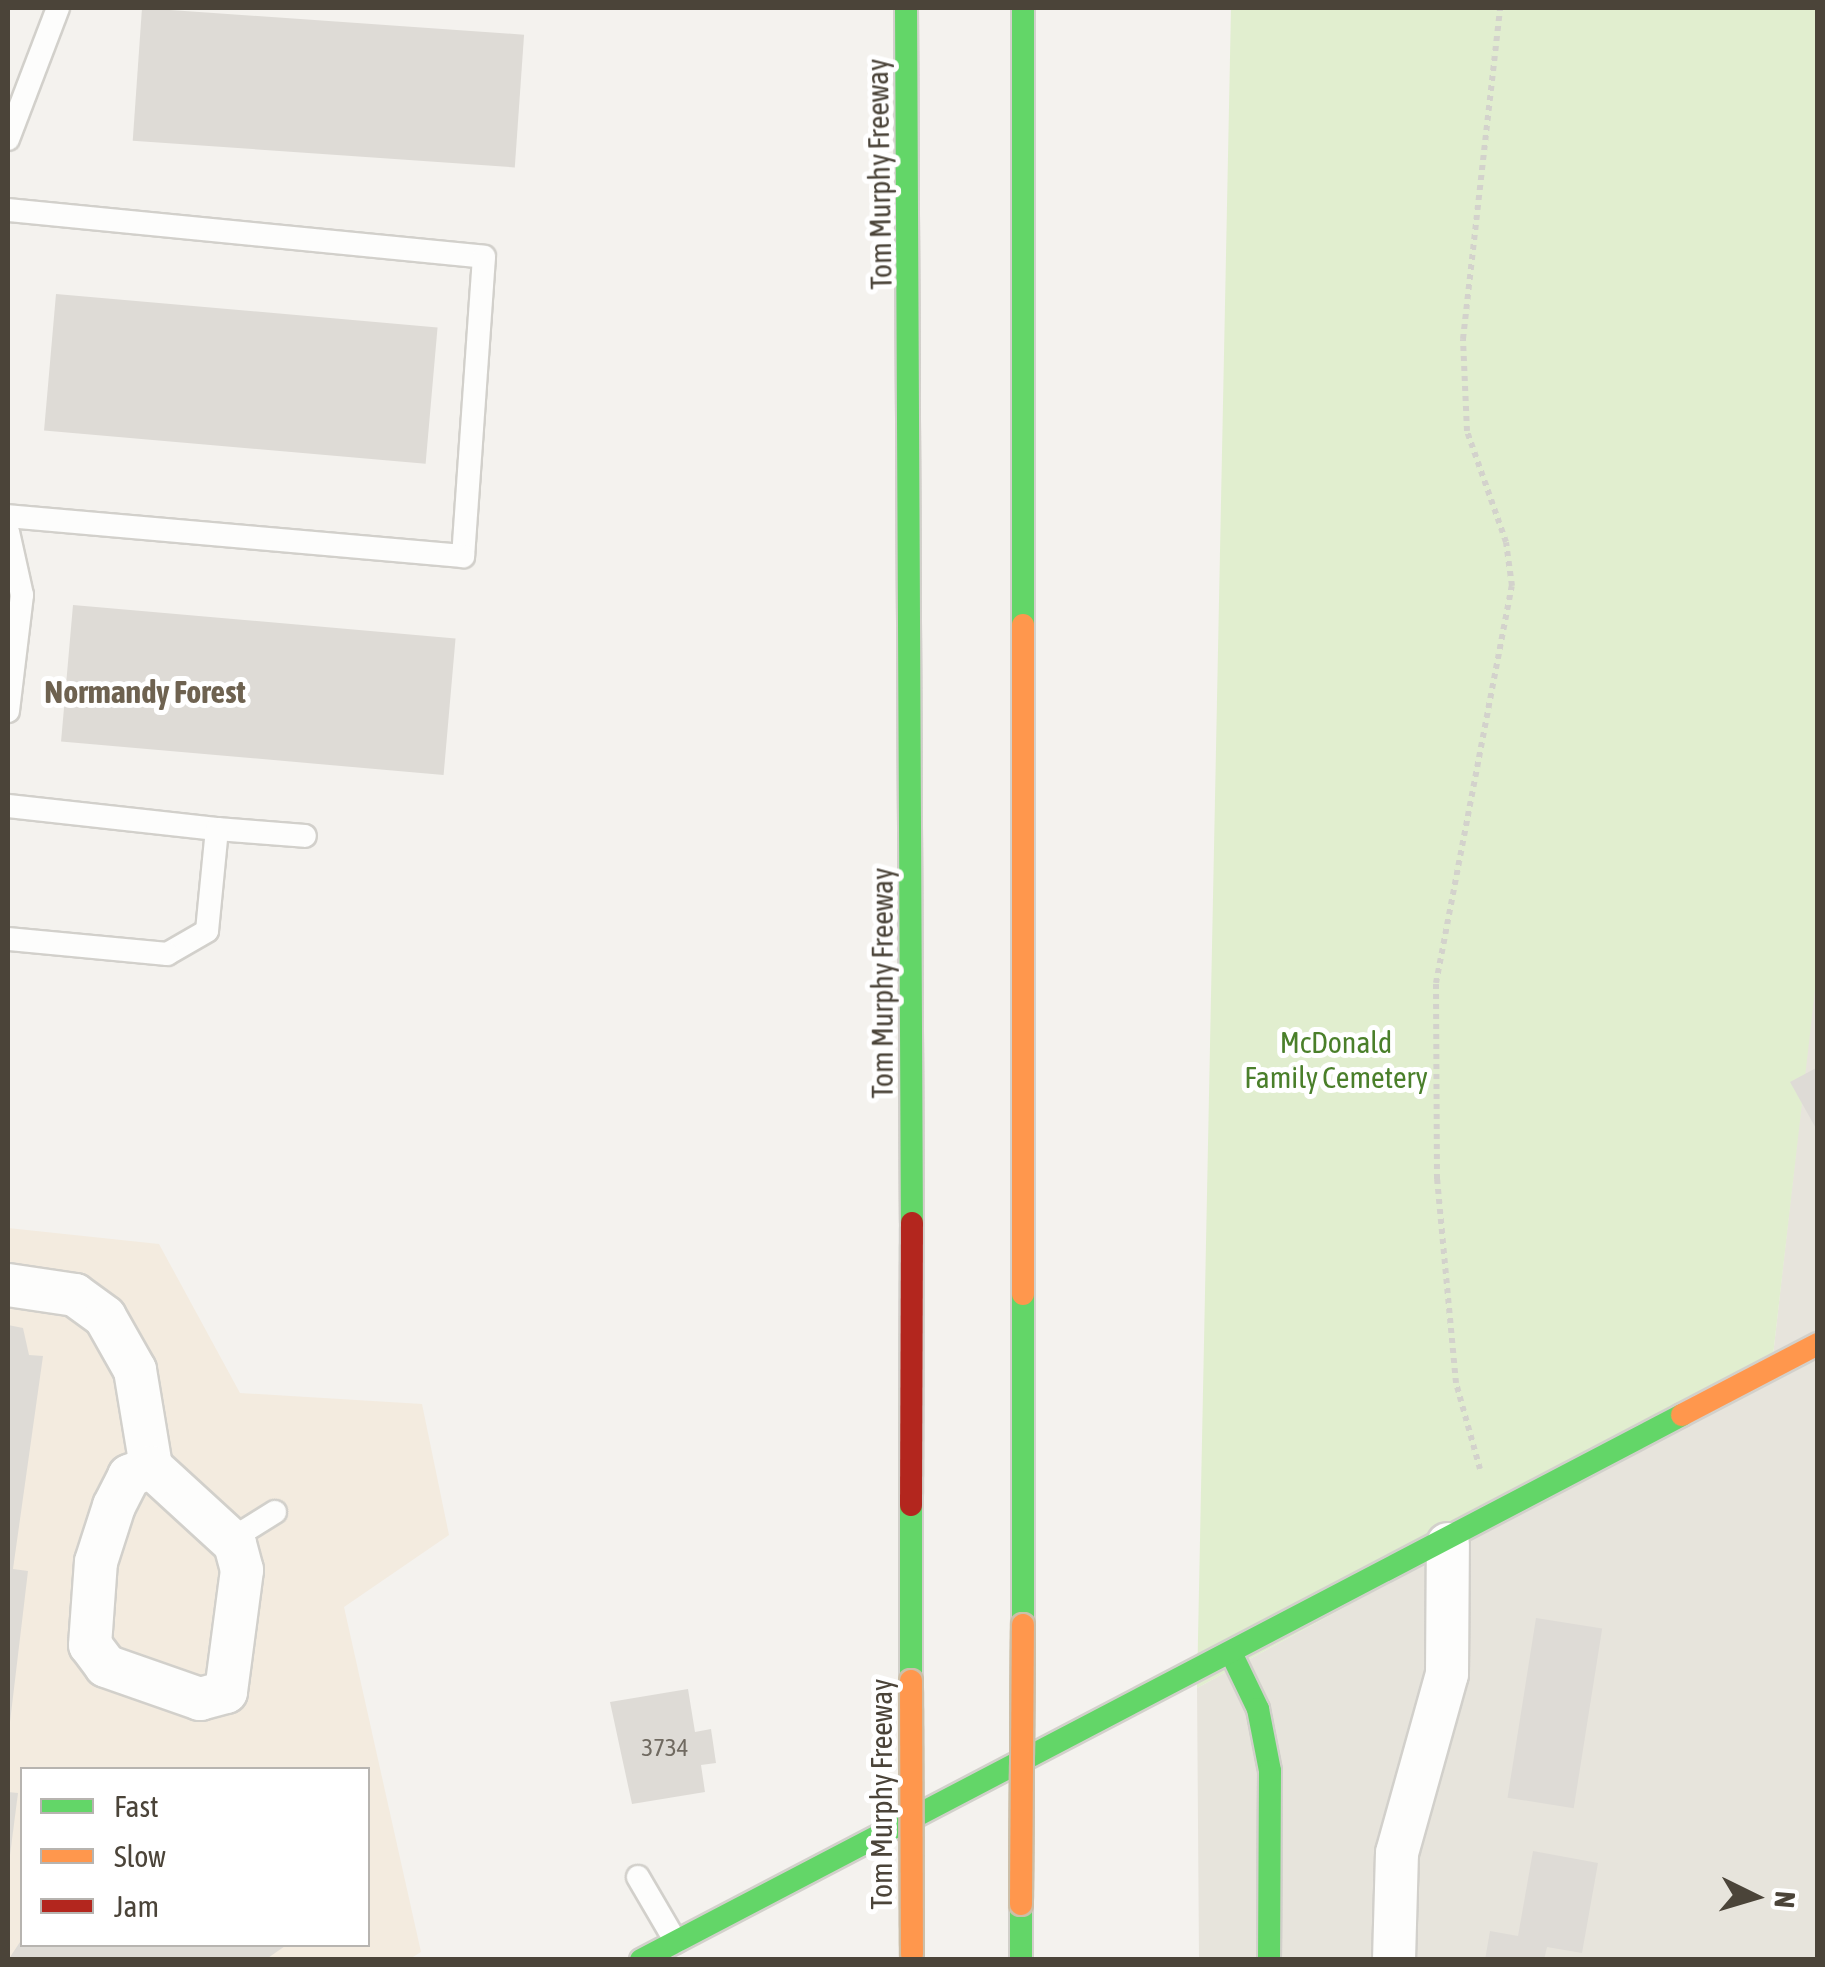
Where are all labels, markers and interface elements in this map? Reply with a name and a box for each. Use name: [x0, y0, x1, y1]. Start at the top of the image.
street label: Tom Murphy Freeway: [859, 58, 899, 290]
district label: Normandy Forest: [44, 673, 246, 711]
street label: Tom Murphy Freeway: [864, 868, 900, 1098]
park label: McDonald Family Cemetery: [1244, 1024, 1428, 1094]
street label: Tom Murphy Freeway: [863, 1679, 899, 1909]
house number: 3734: [642, 1732, 688, 1762]
legend: [20, 1767, 370, 1947]
text: Fast: [114, 1789, 159, 1823]
text: Slow: [114, 1839, 166, 1873]
north arrow: [1705, 1847, 1805, 1947]
text: Jam: [114, 1889, 159, 1923]
text: N: [1768, 1890, 1802, 1909]

